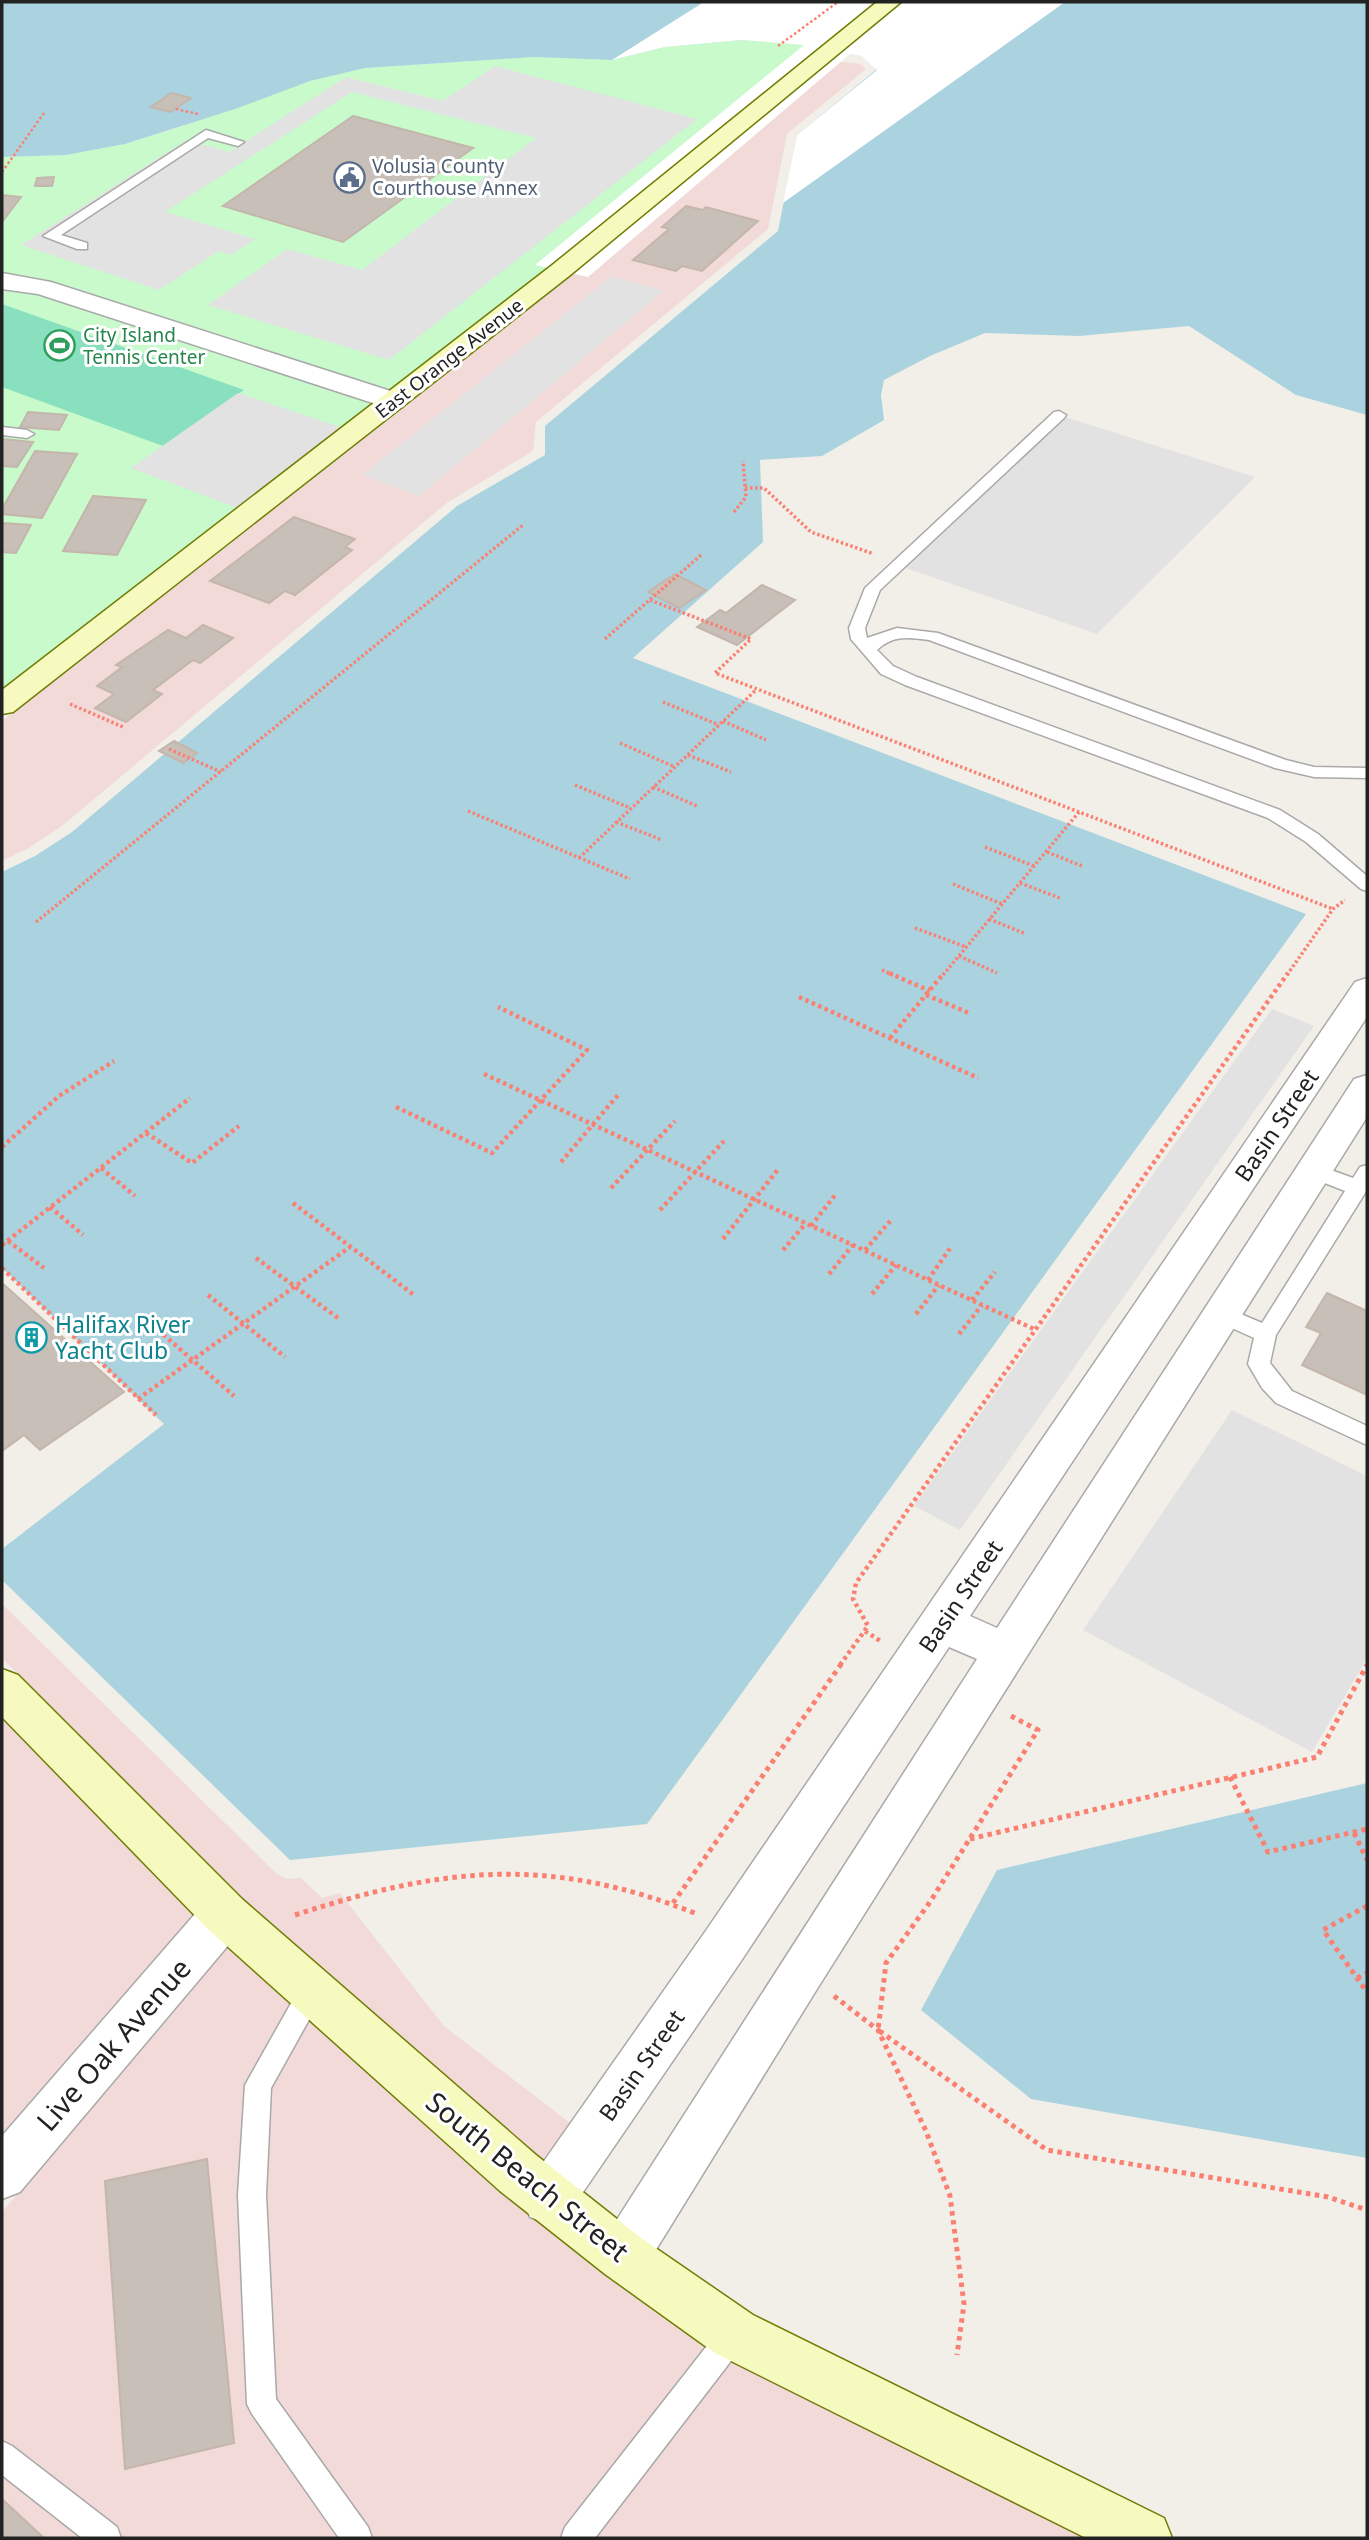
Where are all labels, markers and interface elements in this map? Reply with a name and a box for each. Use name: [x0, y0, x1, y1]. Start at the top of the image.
place label: Volusia County Courthouse Annex: [372, 153, 538, 201]
public building icon: Volusia County Courthouse Annex: [332, 160, 366, 194]
street label: East Orange Avenue: [370, 292, 528, 424]
place label: City Island Tennis Center: [83, 322, 205, 370]
sports icon: City Island Tennis Center: [43, 329, 77, 363]
street label: Basin Street: [1227, 1062, 1325, 1188]
place label: Halifax River Yacht Club: [55, 1308, 191, 1366]
building icon: Halifax River Yacht Club: [15, 1320, 49, 1354]
street label: Basin Street: [911, 1533, 1009, 1659]
street label: Live Oak Avenue: [27, 1950, 199, 2138]
street label: Basin Street: [591, 2003, 691, 2127]
street label: South Beach Street: [419, 2083, 637, 2269]

